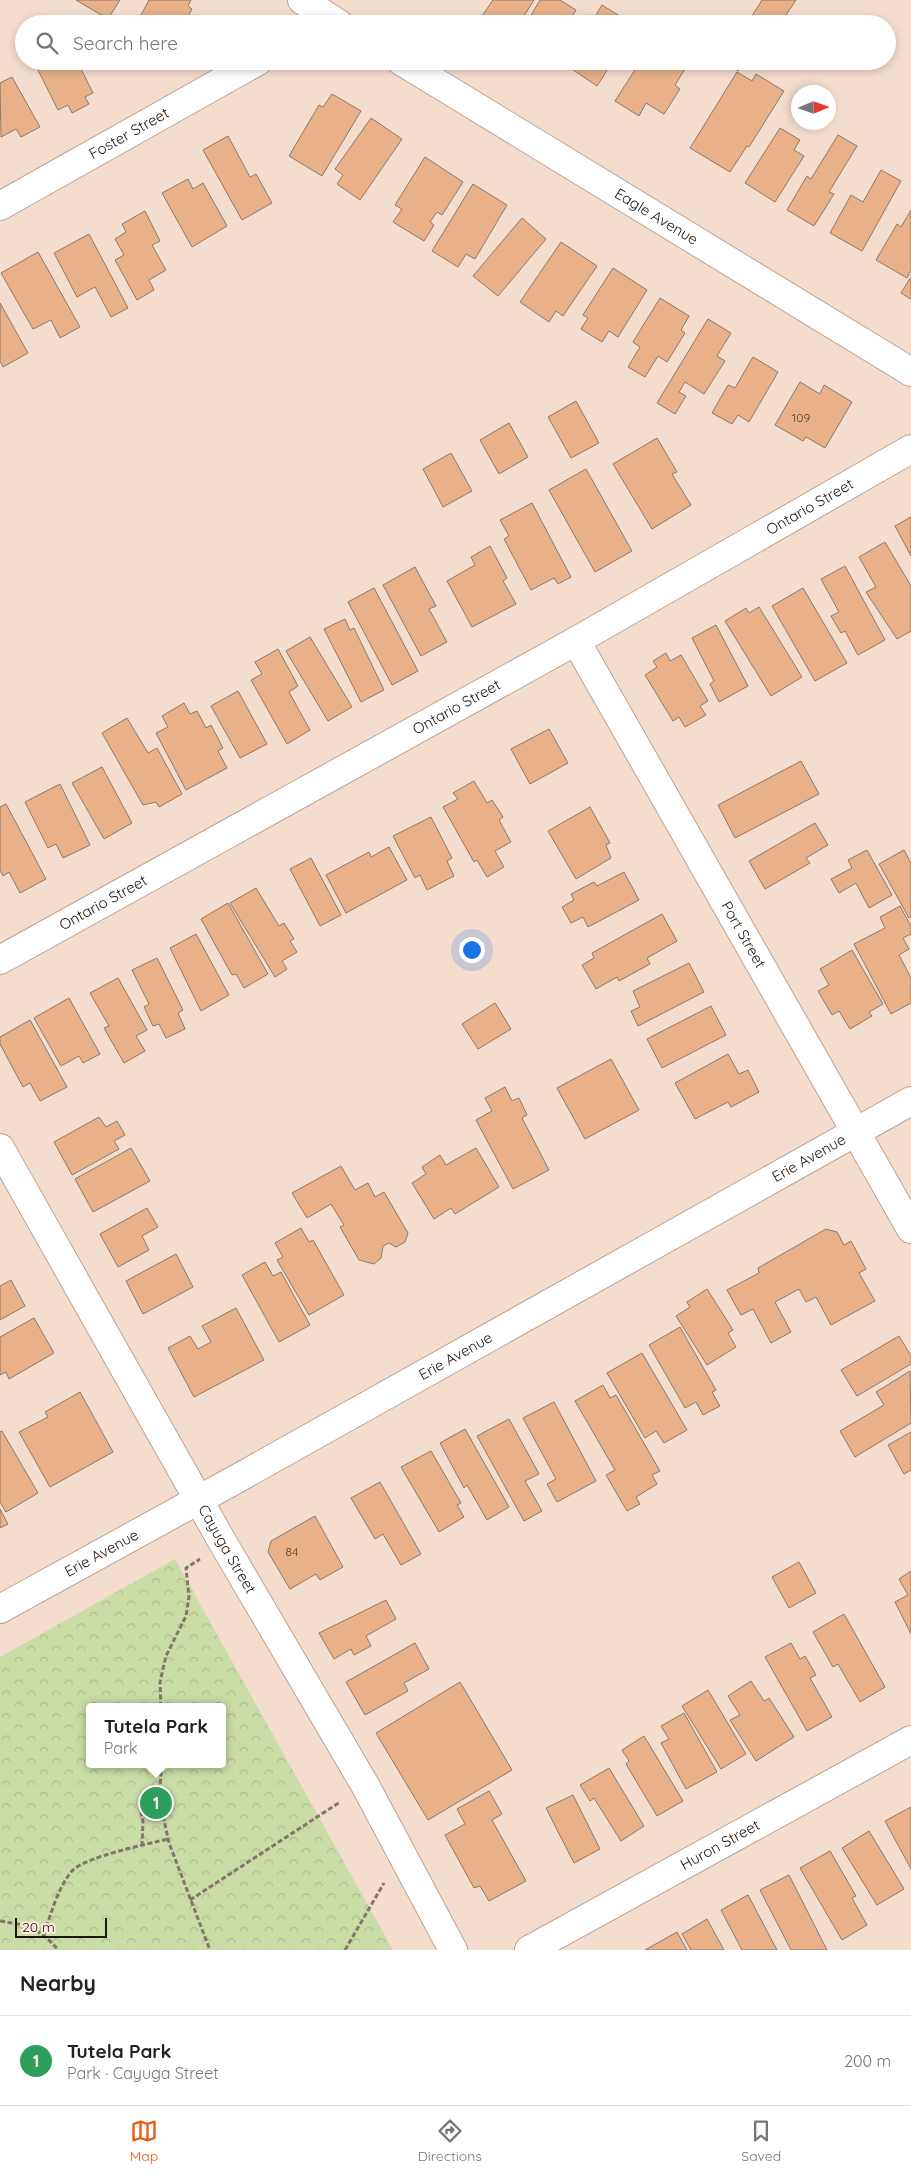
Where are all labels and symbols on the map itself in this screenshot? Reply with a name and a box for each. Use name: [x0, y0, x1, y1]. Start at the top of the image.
north arrow: [791, 85, 836, 130]
street label: Foster Street: [85, 103, 172, 163]
street label: Eagle Avenue: [611, 184, 702, 249]
house number: 109: [792, 410, 810, 425]
street label: Ontario Street: [763, 474, 857, 539]
street label: Ontario Street: [409, 675, 504, 739]
street label: Ontario Street: [56, 870, 150, 934]
street label: Port Street: [717, 898, 770, 971]
your location: [459, 937, 485, 963]
street label: Erie Avenue: [768, 1130, 849, 1186]
street label: Erie Avenue: [415, 1328, 495, 1384]
street label: Cayuga Street: [194, 1501, 261, 1597]
street label: Erie Avenue: [61, 1525, 142, 1581]
house number: 84: [286, 1544, 298, 1559]
pin: 1: [140, 1784, 172, 1822]
street label: Huron Street: [677, 1815, 763, 1874]
scale bar: [15, 1915, 108, 1938]

